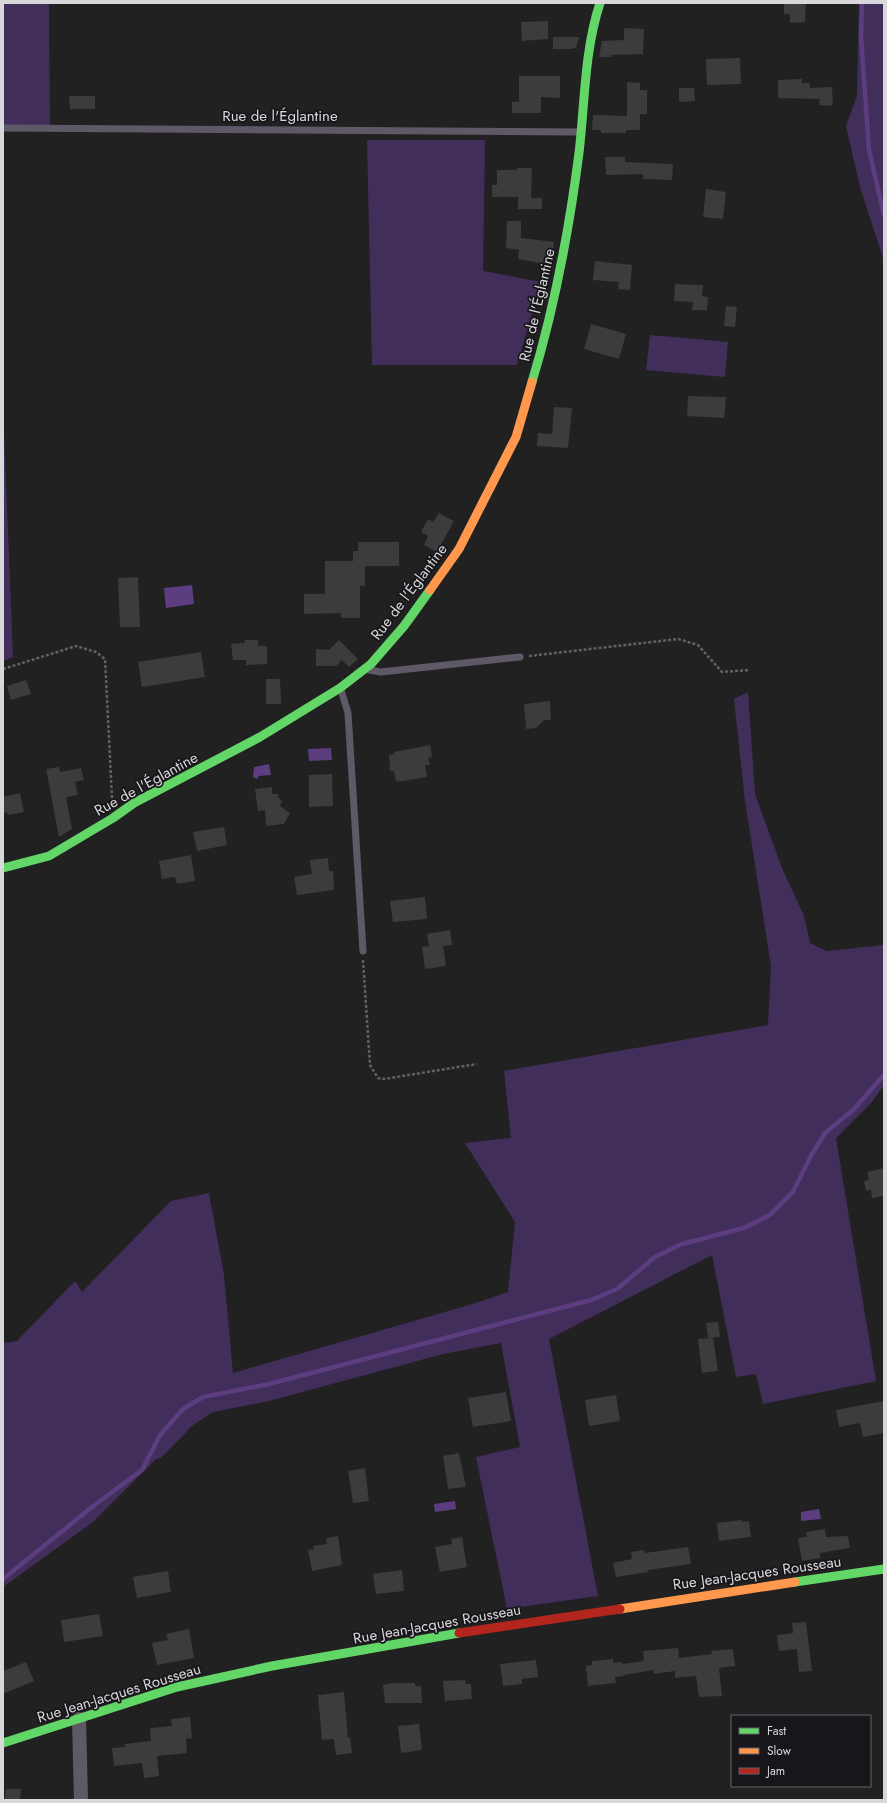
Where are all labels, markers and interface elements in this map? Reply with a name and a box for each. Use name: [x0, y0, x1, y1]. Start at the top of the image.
street label: Rue de l'Églantine: [222, 105, 338, 127]
street label: Rue de l'Églantine: [513, 246, 561, 364]
street label: Rue de l'Églantine: [365, 539, 453, 645]
street label: Rue de l'Églantine: [90, 746, 202, 822]
street label: Rue Jean-Jacques Rousseau: [671, 1550, 843, 1596]
street label: Rue Jean-Jacques Rousseau: [351, 1598, 523, 1650]
street label: Rue Jean-Jacques Rousseau: [34, 1658, 204, 1728]
legend: [731, 1715, 871, 1787]
text: Fast: [767, 1722, 786, 1740]
text: Slow: [767, 1742, 792, 1760]
text: Jam: [765, 1762, 785, 1780]

